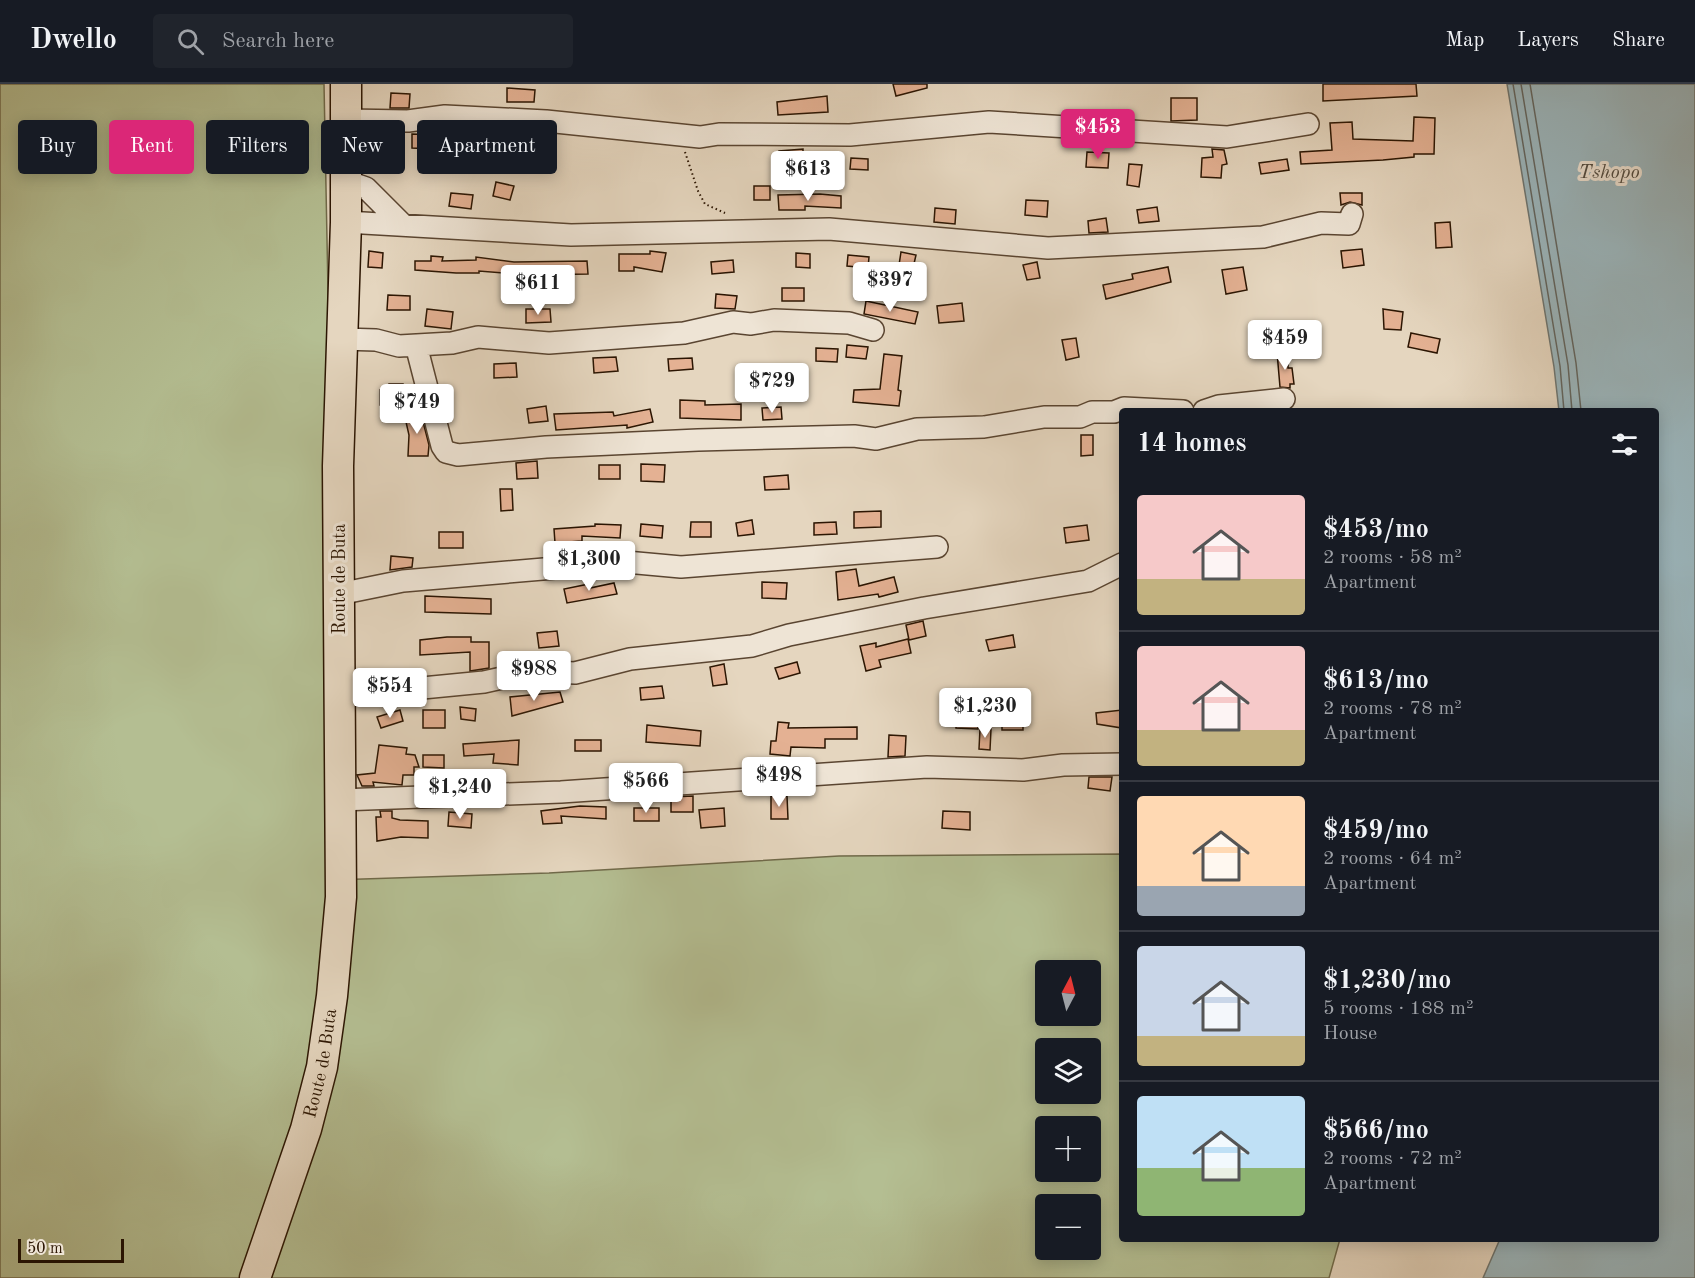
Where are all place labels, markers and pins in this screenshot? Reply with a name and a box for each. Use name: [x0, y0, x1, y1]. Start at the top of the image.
pin: $453: [1062, 109, 1134, 160]
pin: $613: [772, 151, 844, 202]
pin: $397: [854, 262, 926, 313]
pin: $611: [502, 265, 574, 316]
pin: $459: [1249, 320, 1321, 371]
pin: $729: [736, 363, 808, 414]
pin: $749: [381, 384, 453, 435]
pin: $1,300: [540, 541, 638, 592]
pin: $988: [498, 651, 570, 702]
pin: $554: [354, 668, 426, 719]
pin: $1,230: [936, 688, 1034, 739]
pin: $498: [743, 757, 815, 808]
pin: $566: [610, 763, 682, 814]
pin: $1,240: [411, 769, 509, 820]

